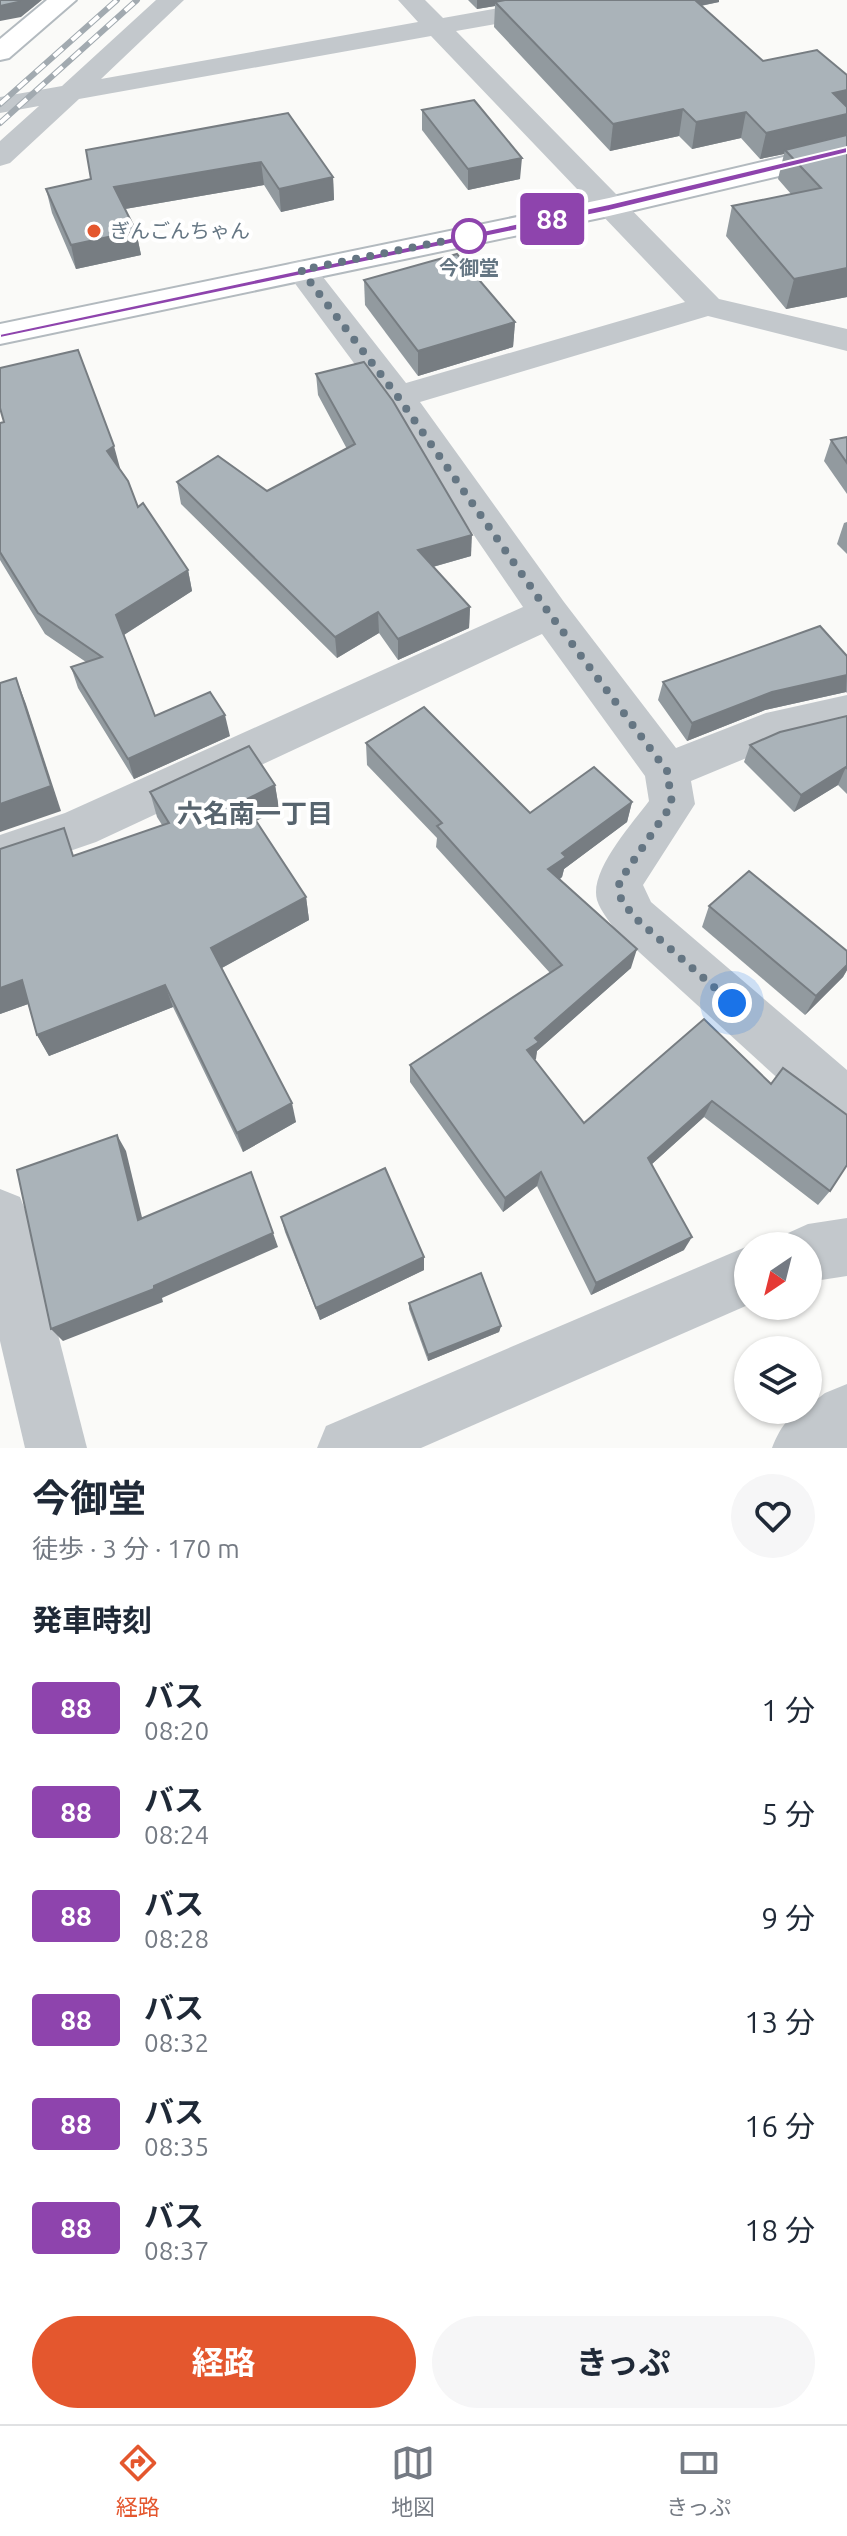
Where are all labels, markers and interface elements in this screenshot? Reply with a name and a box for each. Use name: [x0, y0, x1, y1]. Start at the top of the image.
line badge: 88: [516, 193, 588, 245]
text: 88: [536, 203, 568, 234]
place label: ぎんごんちゃん: [110, 219, 250, 242]
marker: 今御堂: [452, 219, 486, 253]
marker: ぎんごんちゃん: [85, 222, 103, 240]
place label: 今御堂: [439, 256, 499, 279]
district label: 六名南一丁目: [177, 799, 333, 828]
your location: [712, 983, 752, 1023]
north arrow: [734, 1232, 822, 1320]
map controls: [734, 1232, 822, 1424]
button: layers: [734, 1336, 822, 1424]
button: heart: [731, 1474, 815, 1558]
text: 今御堂: [32, 1477, 146, 1519]
text: 徒歩 · 3 分 · 170 m: [32, 1534, 240, 1563]
text: 発車時刻: [32, 1603, 152, 1637]
text: バス: [144, 1679, 204, 1713]
text: 88: [60, 1692, 92, 1723]
text: 1 分: [761, 1693, 815, 1727]
text: 08:20: [144, 1716, 209, 1745]
text: バス: [144, 1783, 204, 1817]
text: 88: [60, 1796, 92, 1827]
text: 5 分: [761, 1797, 815, 1831]
text: 08:24: [144, 1820, 209, 1849]
text: バス: [144, 1887, 204, 1921]
text: 88: [60, 1900, 92, 1931]
text: 9 分: [761, 1901, 815, 1935]
text: 08:28: [144, 1924, 209, 1953]
text: バス: [144, 1991, 204, 2025]
text: 88: [60, 2004, 92, 2035]
text: 13 分: [744, 2005, 815, 2039]
text: 08:32: [144, 2028, 209, 2057]
text: バス: [144, 2095, 204, 2129]
text: 88: [60, 2108, 92, 2139]
text: 16 分: [744, 2109, 815, 2143]
text: 08:35: [144, 2132, 209, 2161]
text: バス: [144, 2199, 204, 2233]
text: 88: [60, 2212, 92, 2243]
text: 18 分: [744, 2213, 815, 2247]
text: 08:37: [144, 2236, 209, 2265]
button: 経路: [32, 2316, 416, 2408]
button: きっぷ: [432, 2316, 815, 2408]
tab: 経路: [116, 2441, 160, 2521]
tab: 地図: [391, 2441, 435, 2521]
tab: きっぷ: [666, 2441, 731, 2521]

